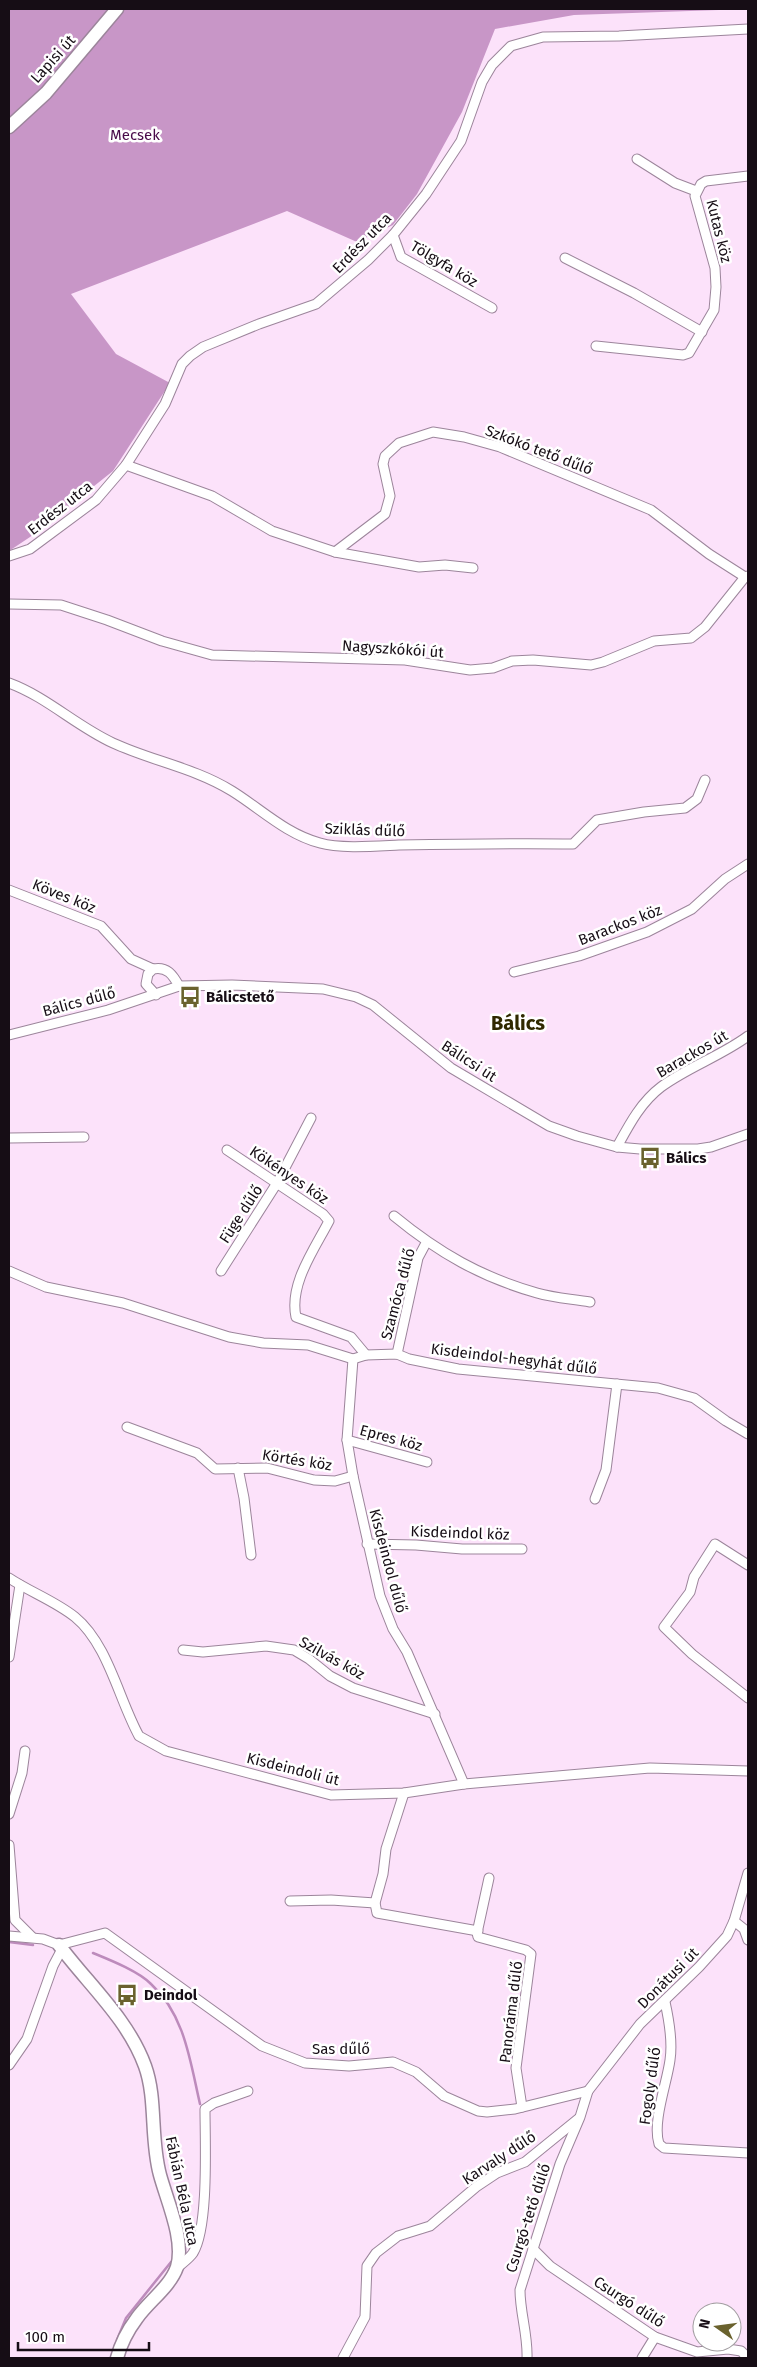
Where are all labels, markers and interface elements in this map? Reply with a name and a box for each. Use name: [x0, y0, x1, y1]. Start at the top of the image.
street label: Lapisi út: [27, 31, 79, 87]
park label: Mecsek: [110, 126, 160, 144]
street label: Kutas köz: [702, 198, 736, 265]
street label: Erdész utca: [329, 209, 395, 277]
street label: Tölgyfa köz: [407, 237, 481, 291]
street label: Szkókó tető dűlő: [483, 421, 595, 479]
street label: Erdész utca: [24, 477, 96, 539]
street label: Nagyszkókói út: [342, 636, 445, 662]
street label: Sziklás dűlő: [324, 820, 406, 840]
street label: Köves köz: [30, 875, 99, 917]
street label: Barackos köz: [576, 901, 665, 949]
street label: Bálics dűlő: [41, 984, 117, 1020]
bus stop icon: Bálicstető: [177, 984, 203, 1010]
place label: Bálicstető: [206, 988, 275, 1006]
district label: Bálics: [491, 1011, 545, 1035]
street label: Barackos út: [653, 1026, 731, 1082]
street label: Bálicsi út: [438, 1036, 501, 1086]
street label: Kökényes köz: [246, 1142, 332, 1208]
bus stop icon: Bálics: [637, 1145, 663, 1171]
place label: Bálics: [666, 1149, 706, 1167]
street label: Füge dűlő: [215, 1181, 267, 1247]
street label: Szamóca dűlő: [377, 1246, 419, 1342]
street label: Kisdeindol-hegyhát dűlő: [430, 1340, 598, 1378]
street label: Epres köz: [358, 1421, 425, 1455]
street label: Körtés köz: [261, 1446, 334, 1474]
street label: Kisdeindol dűlő: [365, 1507, 411, 1615]
street label: Kisdeindol köz: [410, 1522, 510, 1544]
street label: Szilvás köz: [296, 1633, 368, 1684]
street label: Kisdeindoli út: [245, 1749, 342, 1789]
street label: Donátusi út: [634, 1943, 703, 2012]
street label: Panoráma dűlő: [496, 1960, 526, 2064]
bus stop icon: Deindol: [114, 1982, 140, 2008]
place label: Deindol: [144, 1986, 198, 2004]
street label: Sas dűlő: [312, 2040, 370, 2058]
street label: Fogoly dűlő: [636, 2046, 664, 2126]
street label: Karvaly dűlő: [459, 2128, 539, 2188]
street label: Fábián Béla utca: [162, 2135, 202, 2247]
street label: Csurgó-tető dűlő: [502, 2161, 554, 2275]
street label: Csurgó dűlő: [590, 2273, 668, 2331]
north arrow: [692, 2302, 742, 2352]
text: N: [695, 2317, 714, 2331]
scale bar: [18, 2320, 149, 2352]
text: 100 m: [25, 2328, 65, 2346]

